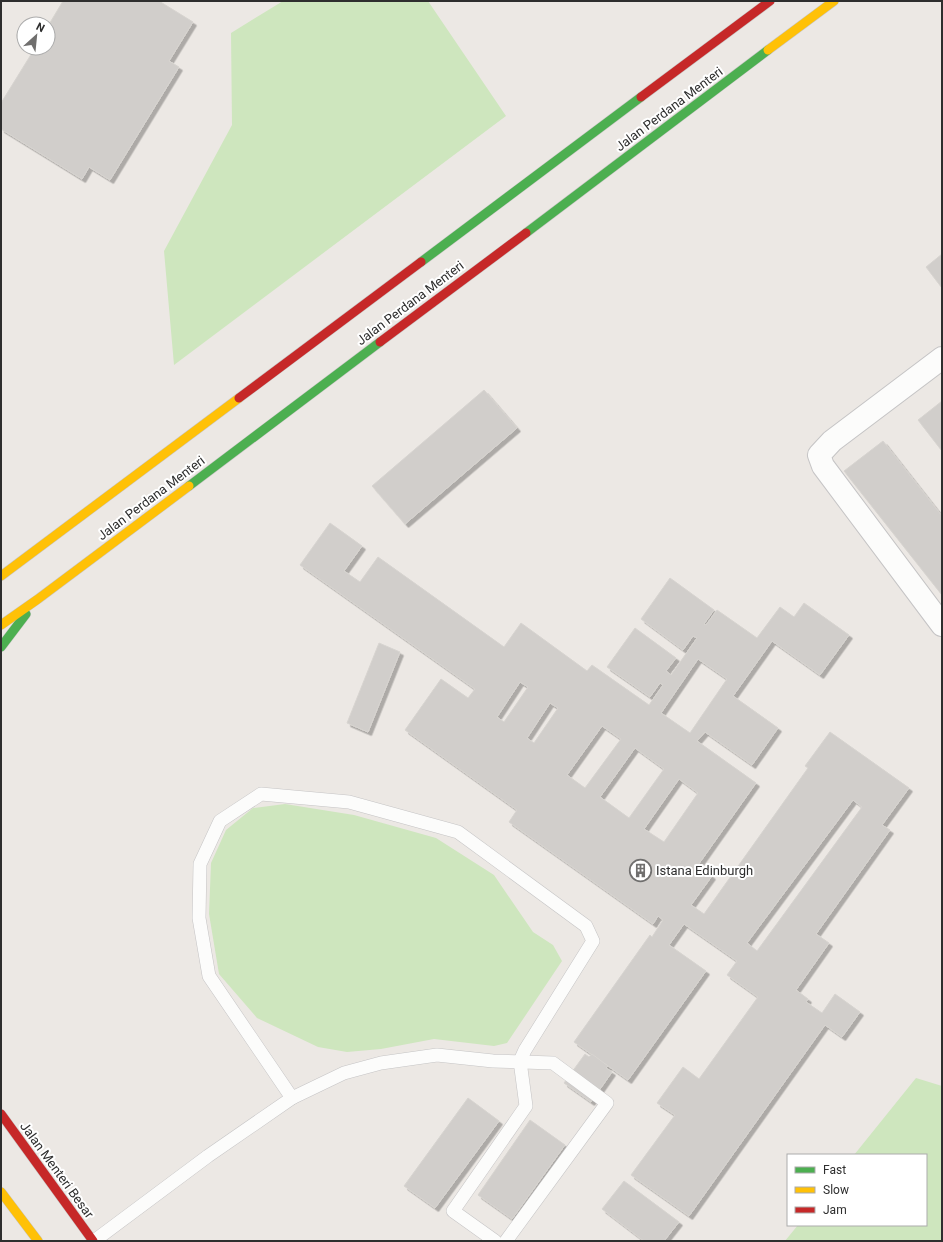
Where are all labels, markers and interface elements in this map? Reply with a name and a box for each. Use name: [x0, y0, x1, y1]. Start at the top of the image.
north arrow: [16, 16, 56, 56]
text: N: [34, 20, 47, 35]
street label: Jalan Perdana Menteri: [612, 64, 726, 154]
street label: Jalan Perdana Menteri: [353, 258, 467, 348]
street label: Jalan Perdana Menteri: [94, 453, 208, 543]
building icon: Istana Edinburgh: [628, 857, 654, 883]
place label: Istana Edinburgh: [656, 863, 753, 878]
street label: Jalan Menteri Besar: [17, 1119, 97, 1222]
legend: [787, 1154, 927, 1226]
text: Fast: [823, 1163, 846, 1177]
text: Slow: [823, 1183, 849, 1197]
text: Jam: [823, 1203, 847, 1217]

